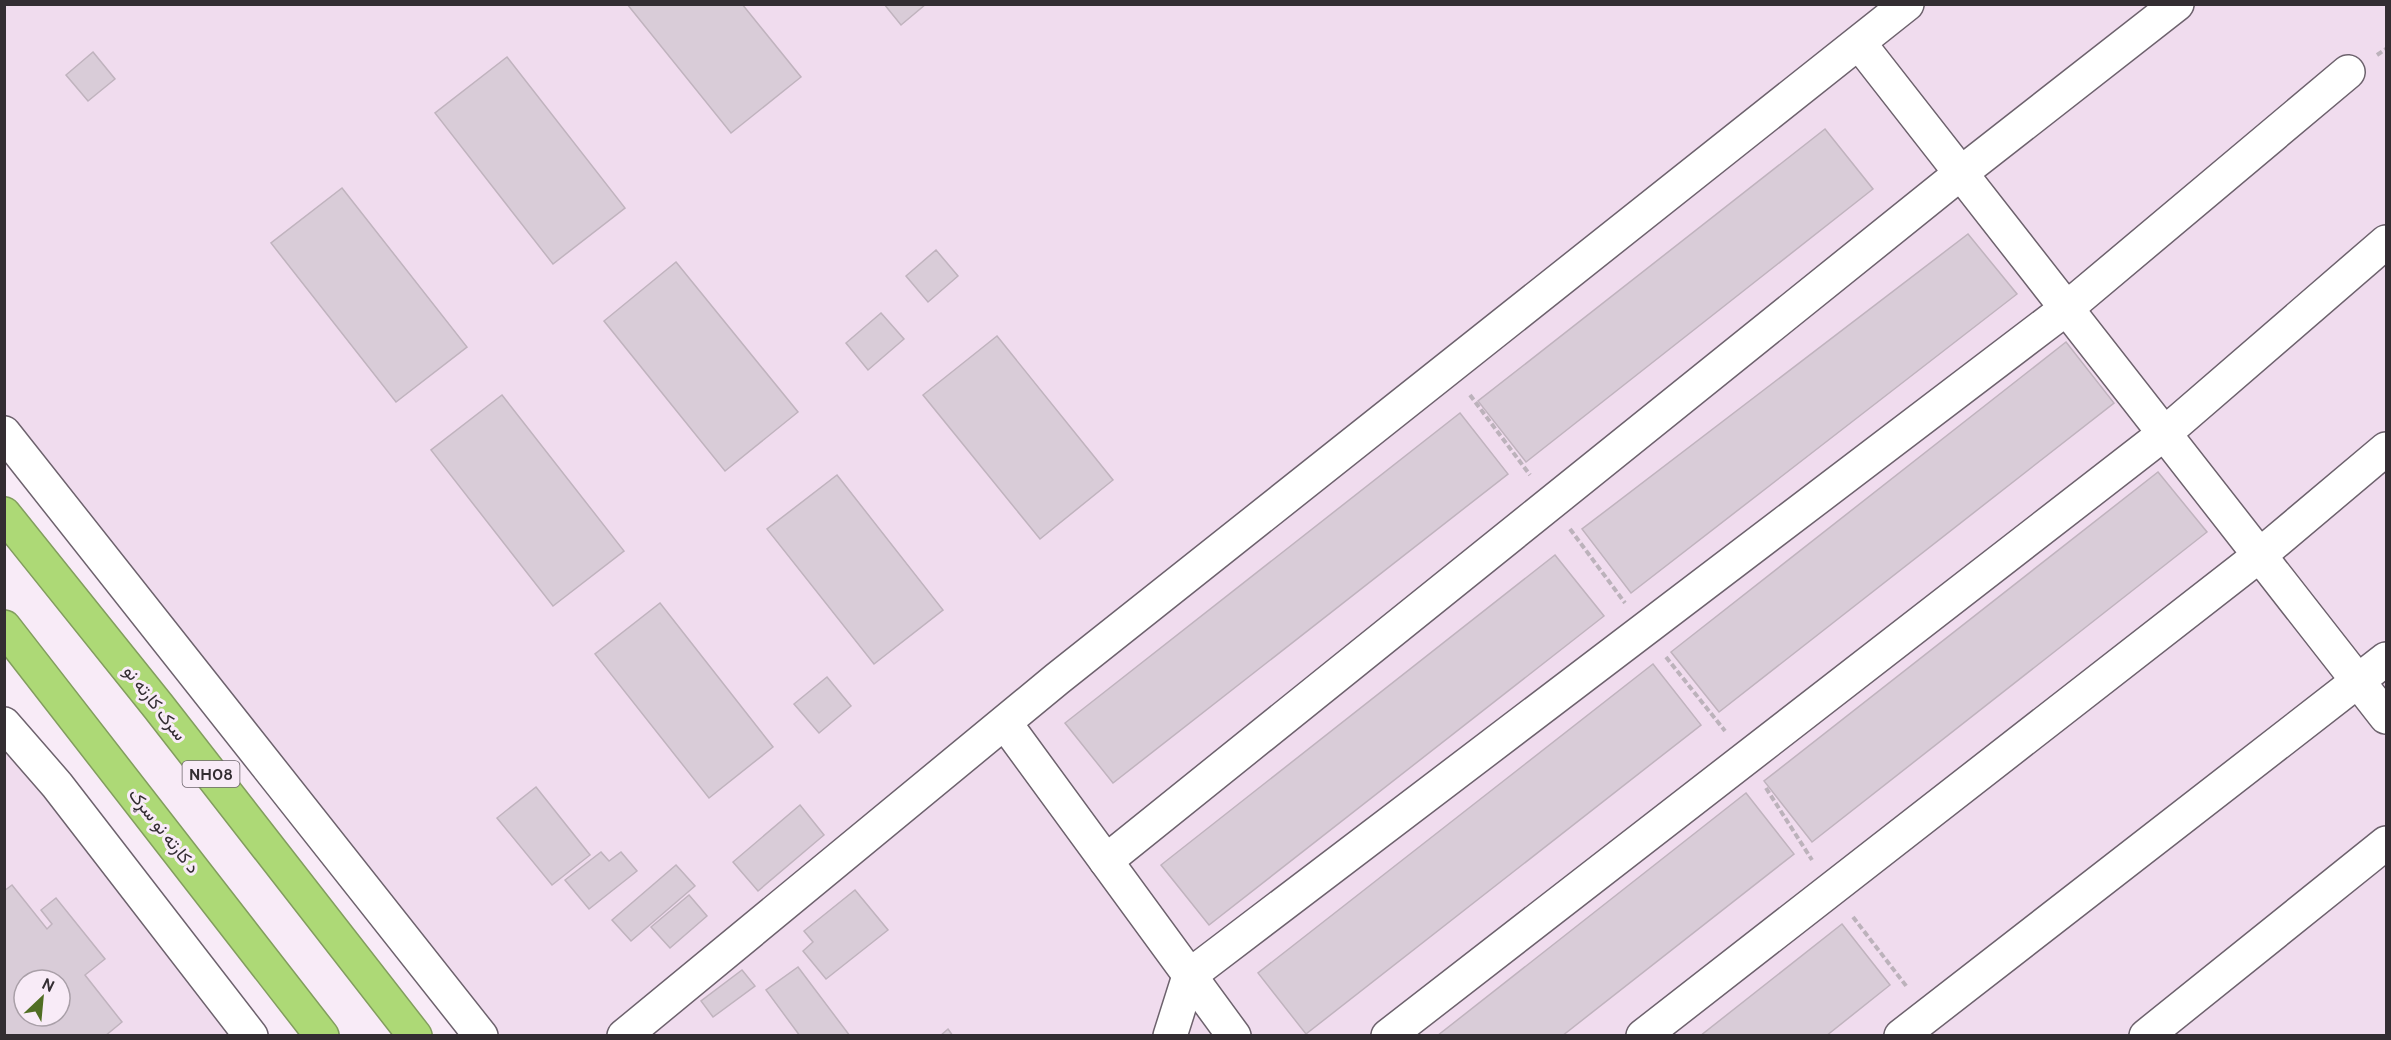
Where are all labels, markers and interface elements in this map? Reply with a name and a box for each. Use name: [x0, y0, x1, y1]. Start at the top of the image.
street label: سرک کارته نو: [119, 661, 191, 745]
road number: NH08: [182, 761, 240, 787]
street label: د کارته نو سړک: [123, 784, 204, 879]
north arrow: [12, 968, 72, 1028]
text: N: [39, 974, 58, 996]

